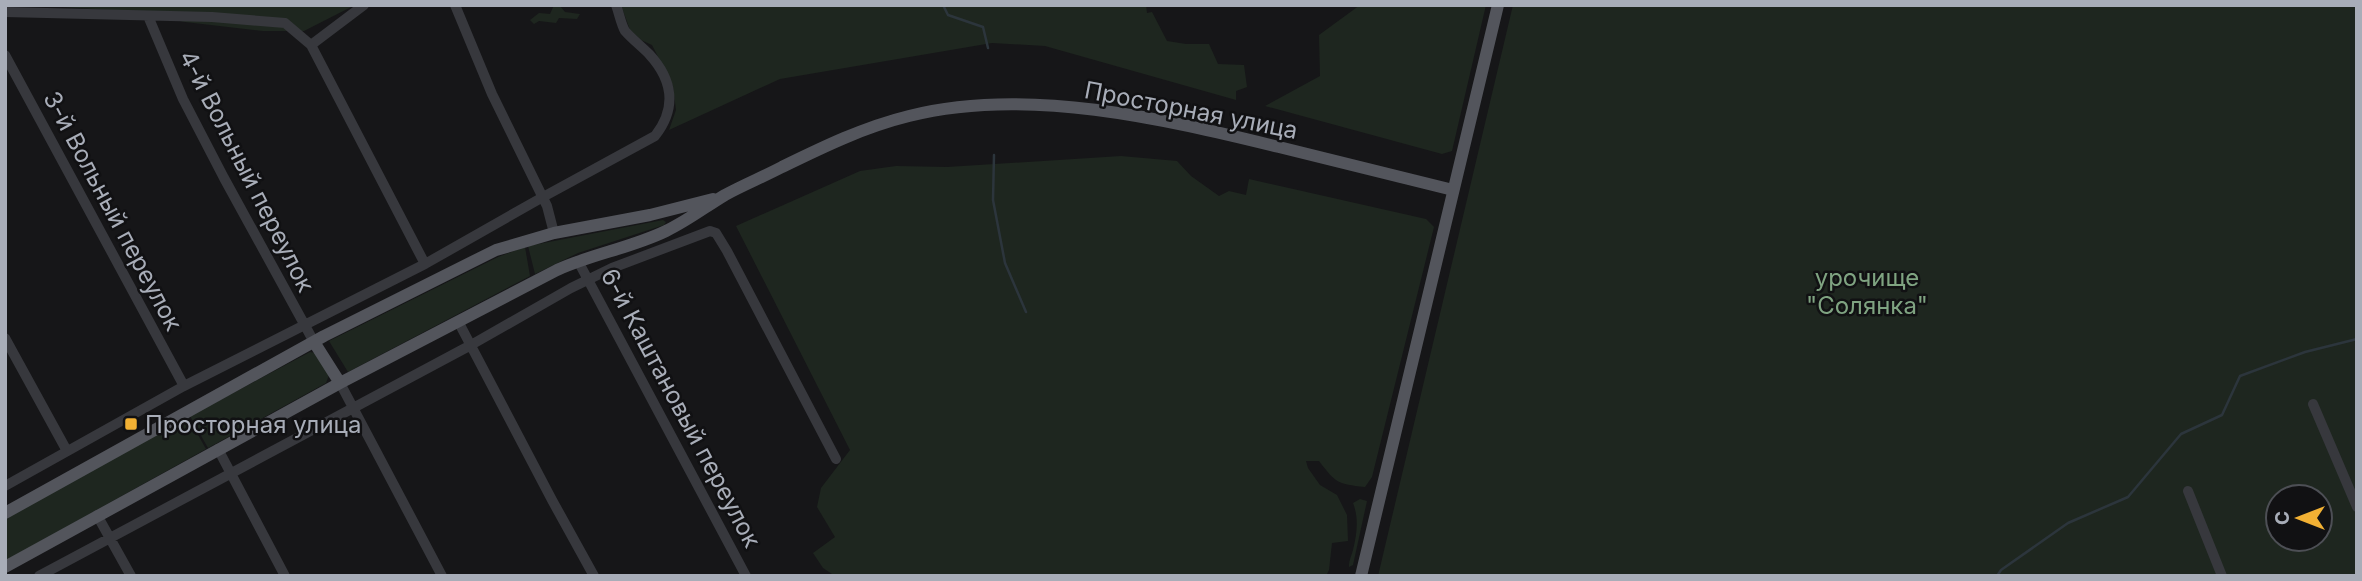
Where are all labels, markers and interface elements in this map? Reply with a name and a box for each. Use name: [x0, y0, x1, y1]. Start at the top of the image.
street label: 4-й Вольный переулок: [173, 45, 321, 297]
street label: Просторная улица: [1082, 75, 1300, 145]
street label: 3-й Вольный переулок: [38, 86, 188, 336]
park label: урочище "Солянка": [1806, 263, 1928, 320]
street label: 6-й Каштановый переулок: [595, 264, 767, 552]
place label: Просторная улица: [145, 410, 361, 439]
marker: Просторная улица: [123, 416, 139, 432]
north arrow: [2264, 483, 2334, 553]
text: С: [2271, 511, 2294, 525]

